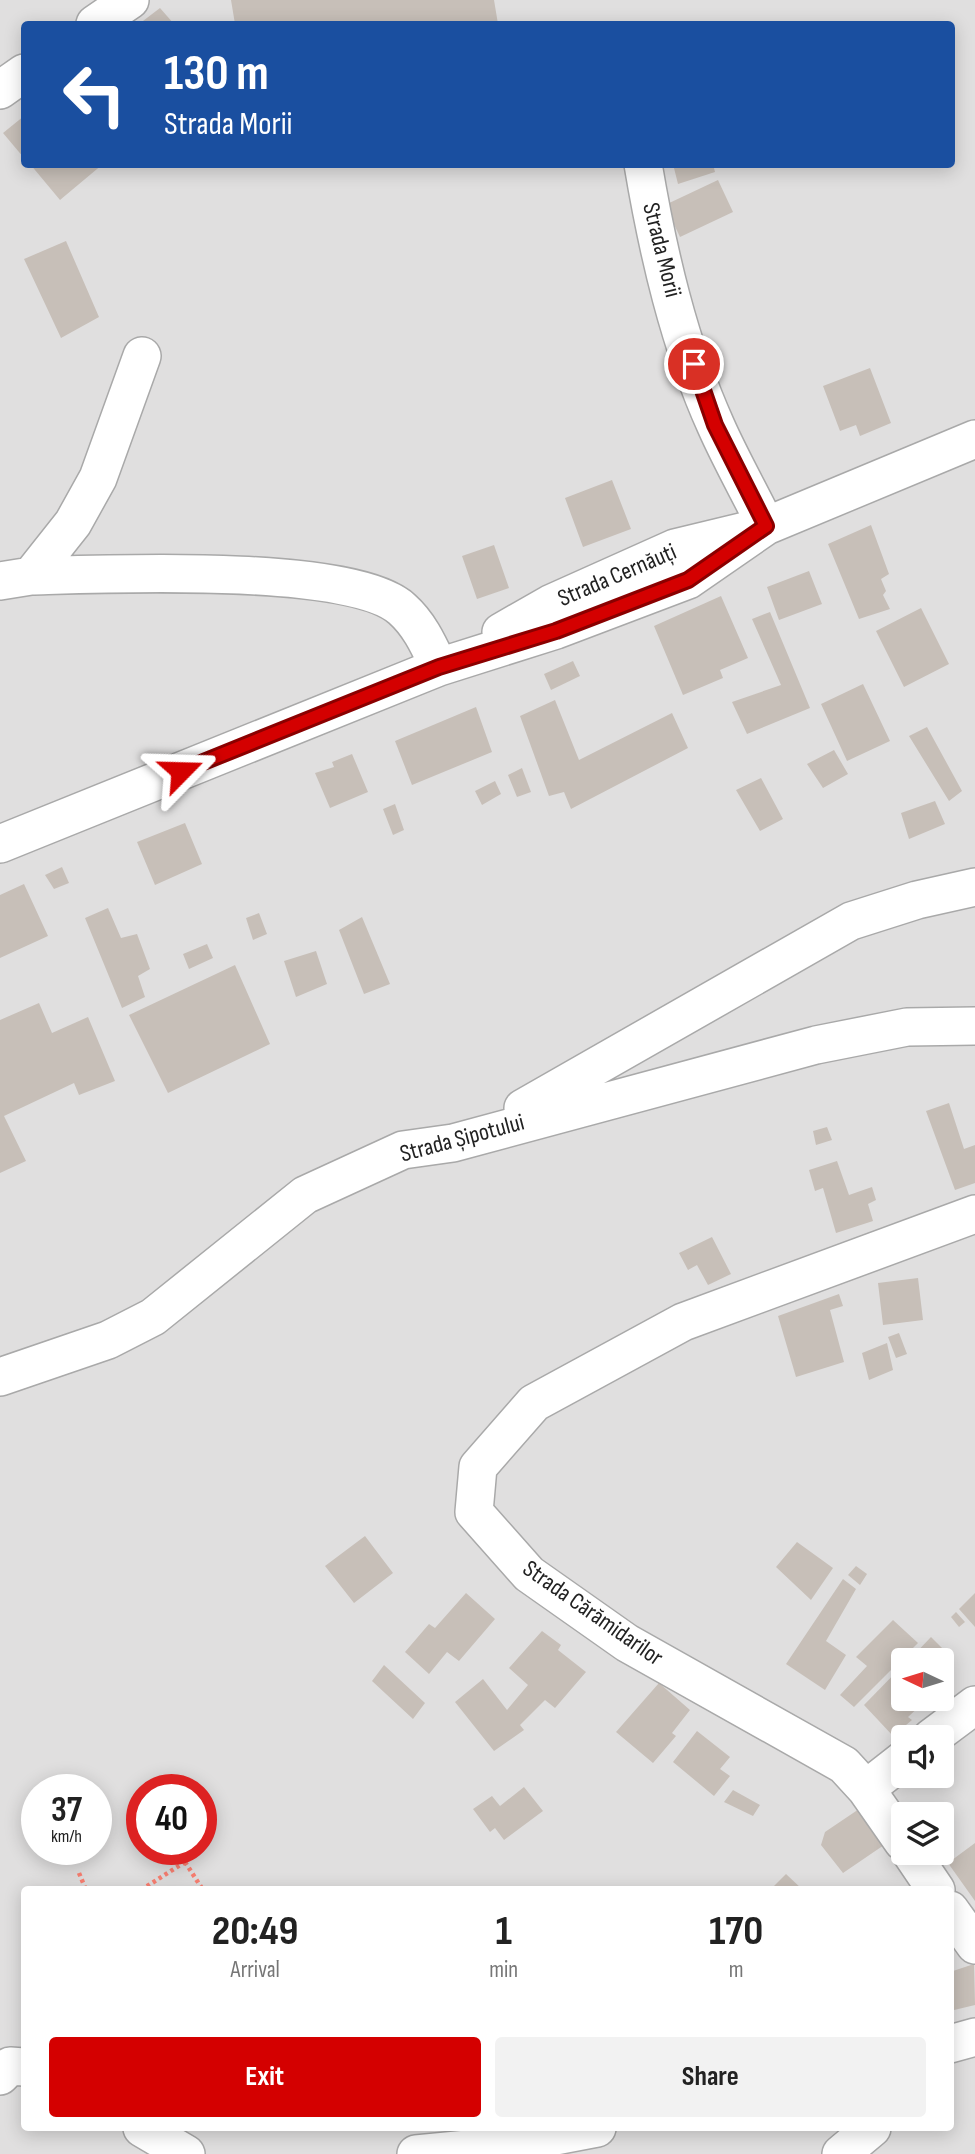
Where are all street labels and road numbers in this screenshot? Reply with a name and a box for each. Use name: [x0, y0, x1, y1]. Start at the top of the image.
street label: Strada Morii: [636, 200, 688, 300]
street label: Strada Cernăuți: [553, 537, 681, 613]
street label: Strada Șipotului: [397, 1108, 527, 1168]
street label: Strada Cărămidarilor: [517, 1554, 669, 1672]

